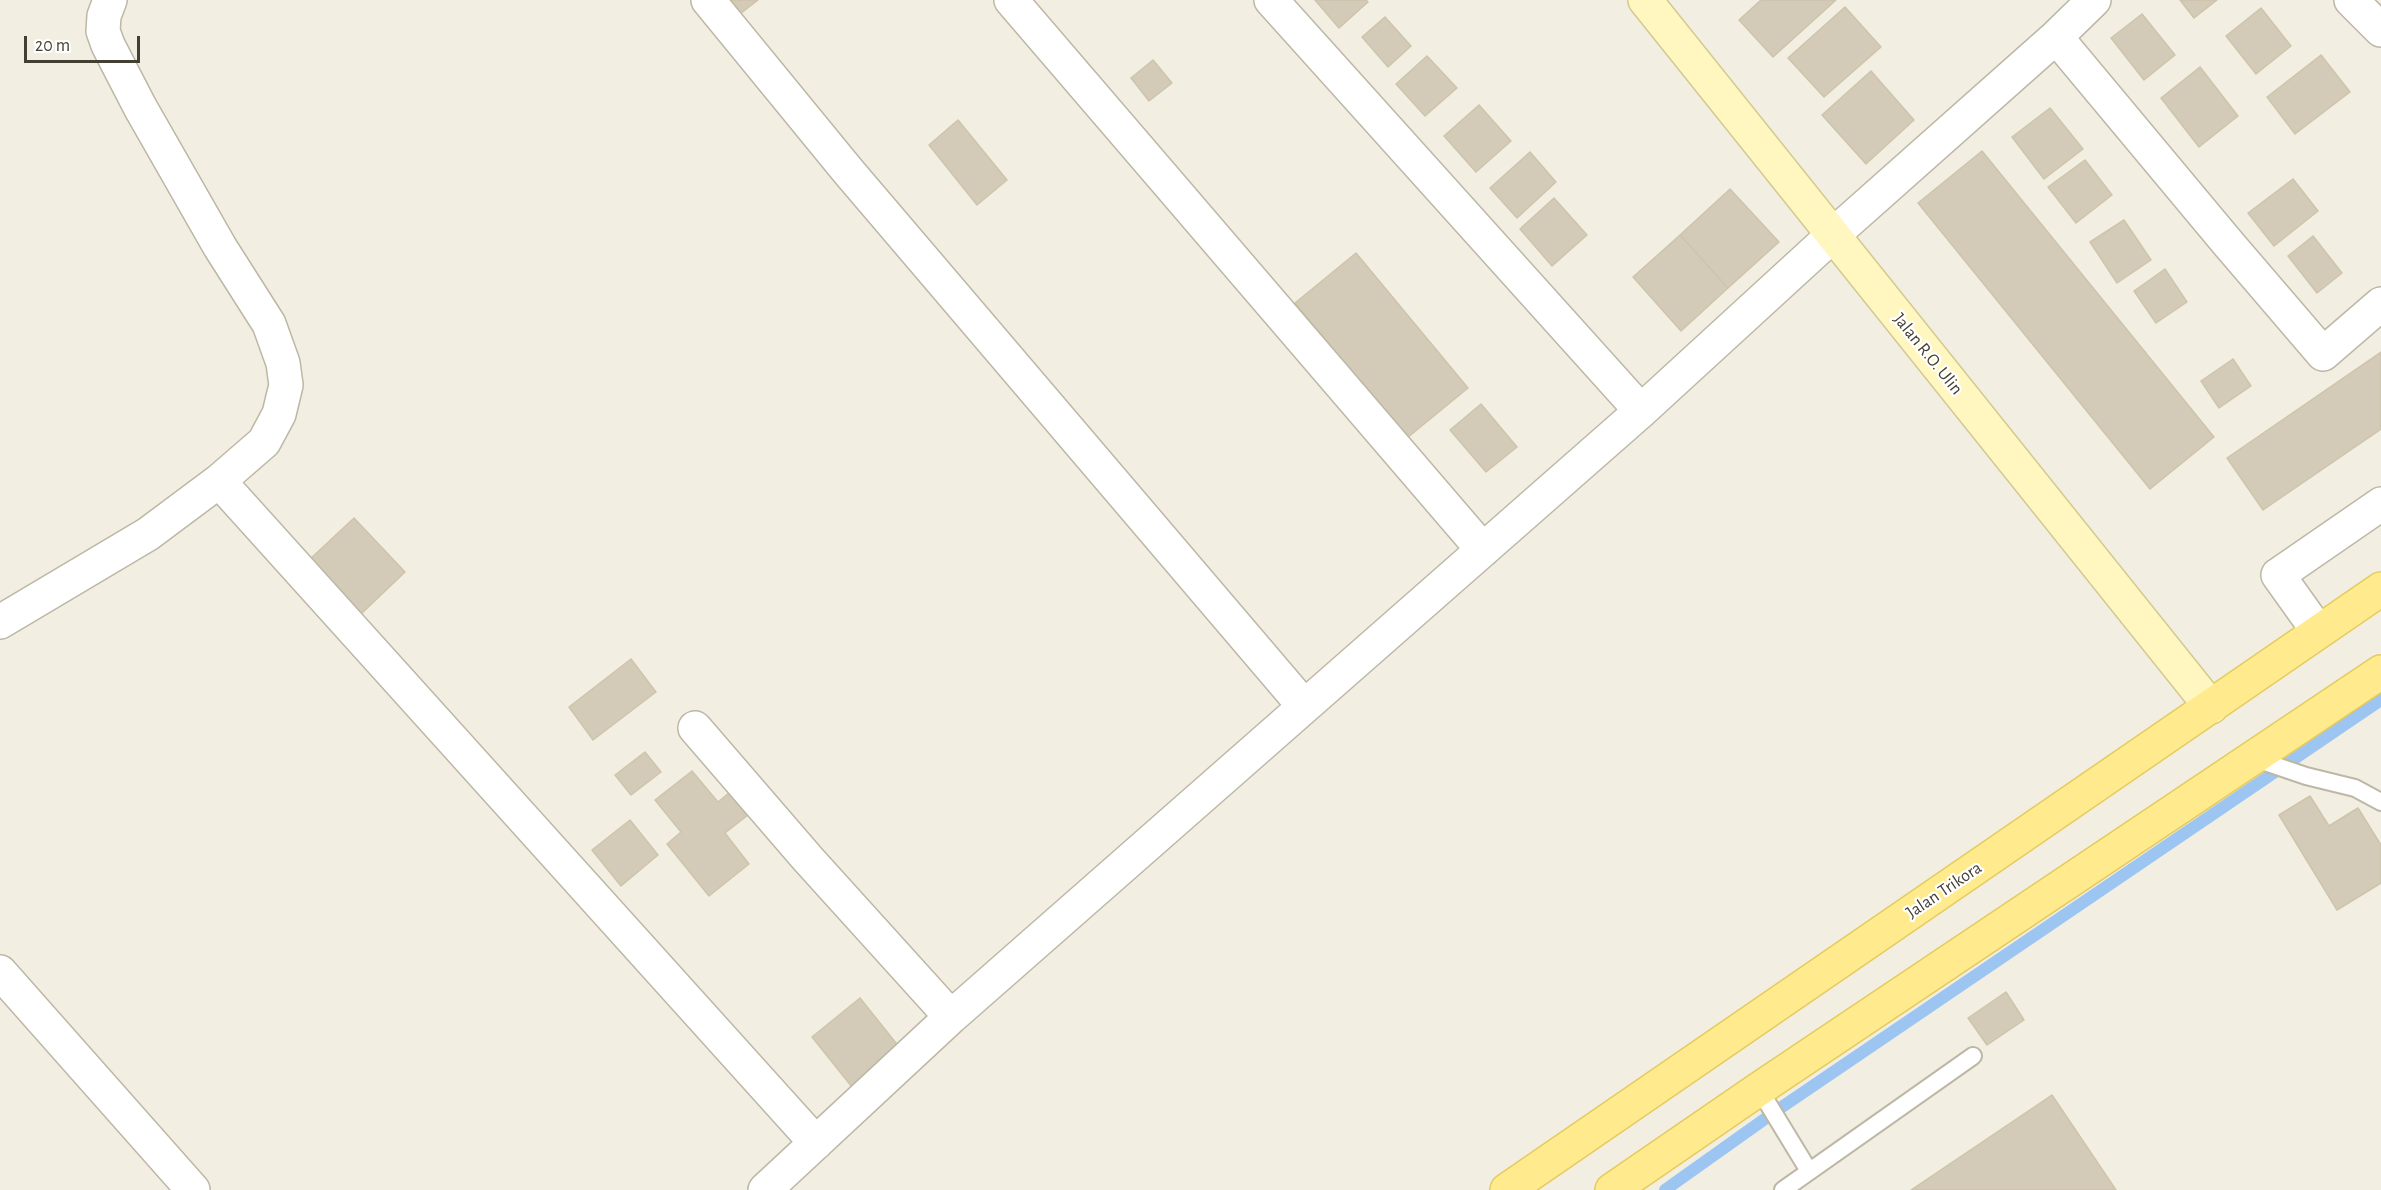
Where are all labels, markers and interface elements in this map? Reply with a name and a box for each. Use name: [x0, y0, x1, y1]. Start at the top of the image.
scale bar: [27, 24, 142, 62]
text: 20 m: [35, 37, 70, 55]
street label: Jalan R.O. Ulin: [1889, 309, 1967, 399]
street label: Jalan Trikora: [1902, 857, 1986, 923]

